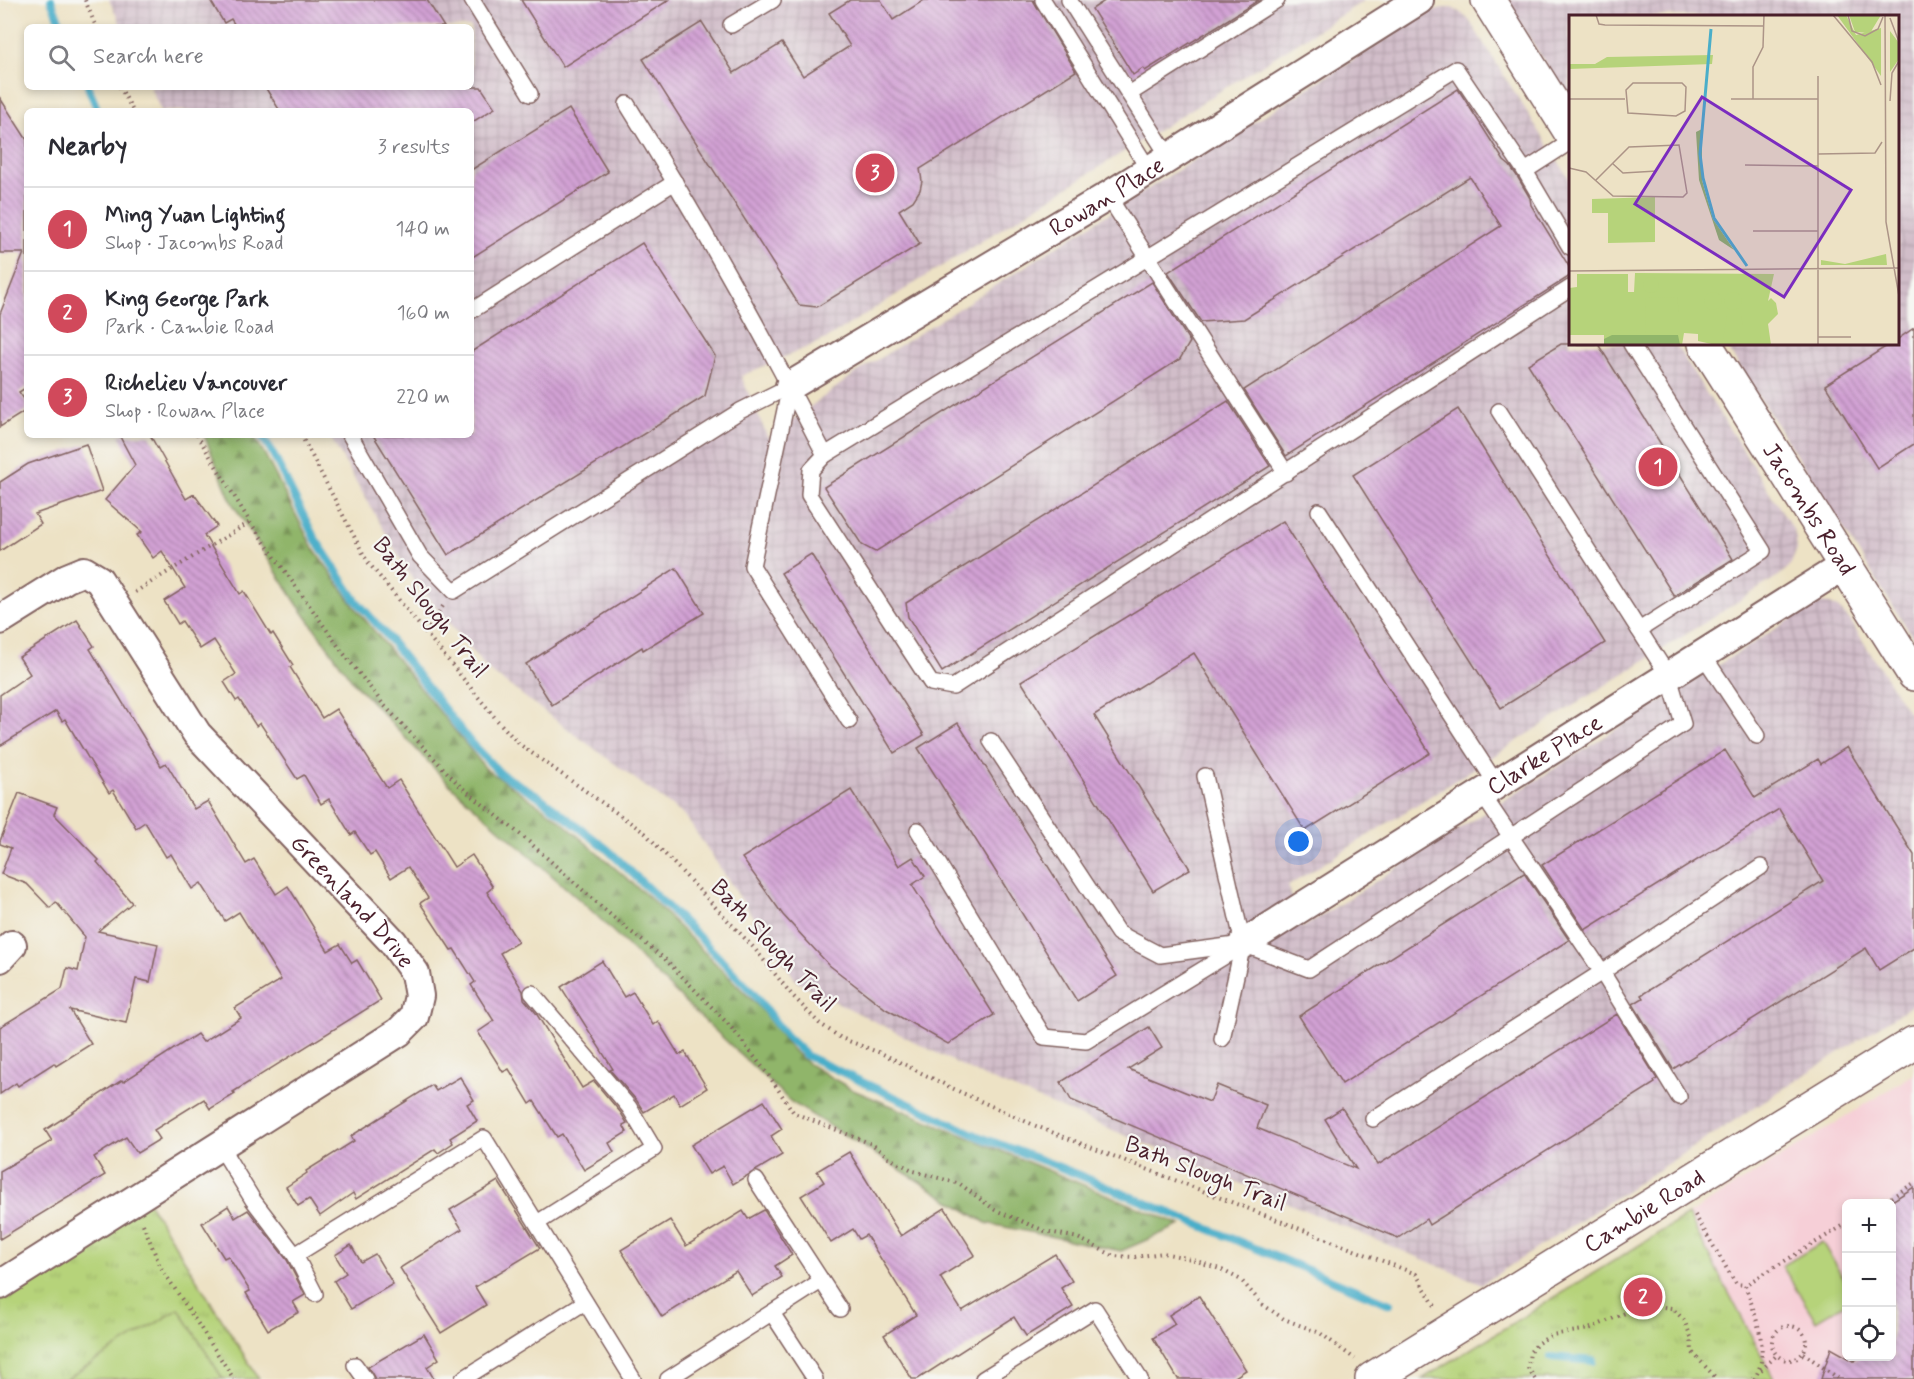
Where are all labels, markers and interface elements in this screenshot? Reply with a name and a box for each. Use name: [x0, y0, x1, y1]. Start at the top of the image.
inset map: [1569, 15, 1899, 345]
search box: [24, 24, 474, 90]
icon: search: [45, 41, 78, 74]
text: Search here: [93, 43, 204, 71]
text: Nearby: [48, 130, 127, 164]
text: 3 results: [378, 134, 450, 161]
pin: 3: [856, 150, 894, 195]
street label: Rowan Place: [1044, 150, 1171, 245]
text: Ming Yuan Lighting: [105, 202, 286, 230]
text: 1: [63, 216, 72, 243]
text: 140 m: [396, 216, 450, 243]
text: Shop · Jacombs Road: [105, 230, 283, 257]
text: King George Park: [105, 286, 269, 314]
text: 2: [63, 300, 72, 327]
text: 160 m: [397, 300, 450, 327]
text: Park · Cambie Road: [105, 314, 274, 341]
text: Richelieu Vancouver: [105, 370, 287, 398]
text: 3: [63, 384, 72, 411]
text: 220 m: [396, 384, 450, 411]
text: Shop · Rowan Place: [105, 398, 265, 425]
street label: Jacombs Road: [1754, 437, 1862, 582]
pin: 1: [1638, 444, 1678, 490]
street label: Bath Slough Trail: [363, 531, 495, 686]
street label: Clarke Place: [1482, 708, 1609, 803]
your location: [1284, 827, 1313, 856]
street label: Greenland Drive: [283, 828, 421, 975]
street label: Bath Slough Trail: [702, 873, 843, 1021]
street label: Bath Slough Trail: [1119, 1129, 1291, 1221]
street label: Cambie Road: [1579, 1162, 1711, 1261]
map controls: [1842, 1199, 1896, 1361]
button: +: [1842, 1199, 1896, 1253]
button: −: [1842, 1253, 1896, 1307]
pin: 2: [1624, 1274, 1662, 1320]
button: locate: [1842, 1307, 1896, 1361]

